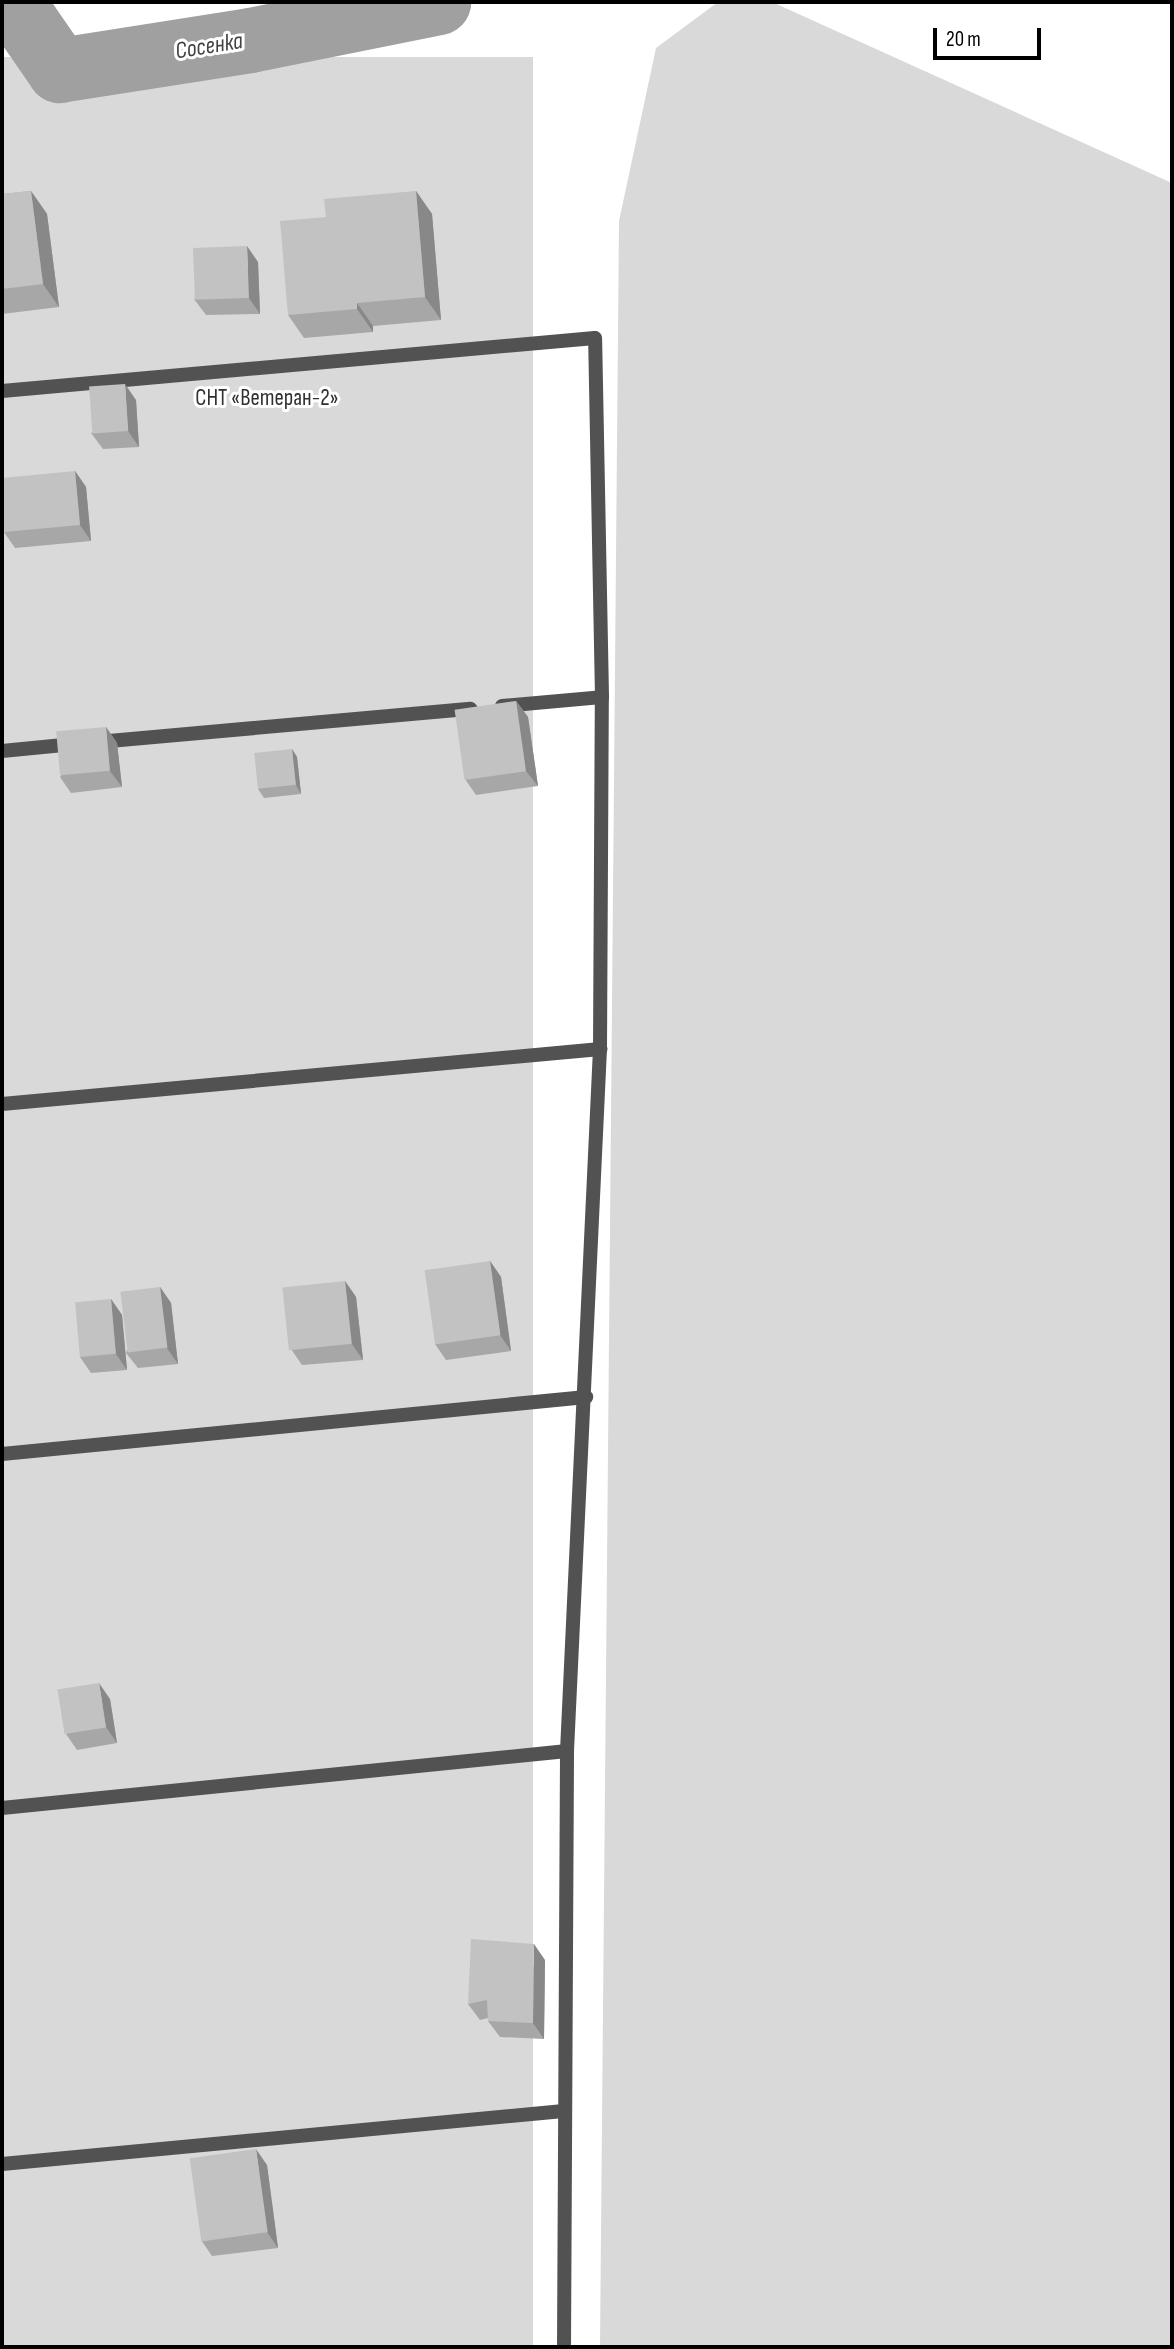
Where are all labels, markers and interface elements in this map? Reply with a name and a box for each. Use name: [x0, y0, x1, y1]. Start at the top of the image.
scale bar: [936, 14, 1044, 58]
water label: Сосенка: [173, 26, 245, 66]
text: 20 m: [946, 27, 981, 52]
park label: СНТ «Ветеран-2»: [195, 384, 339, 412]

